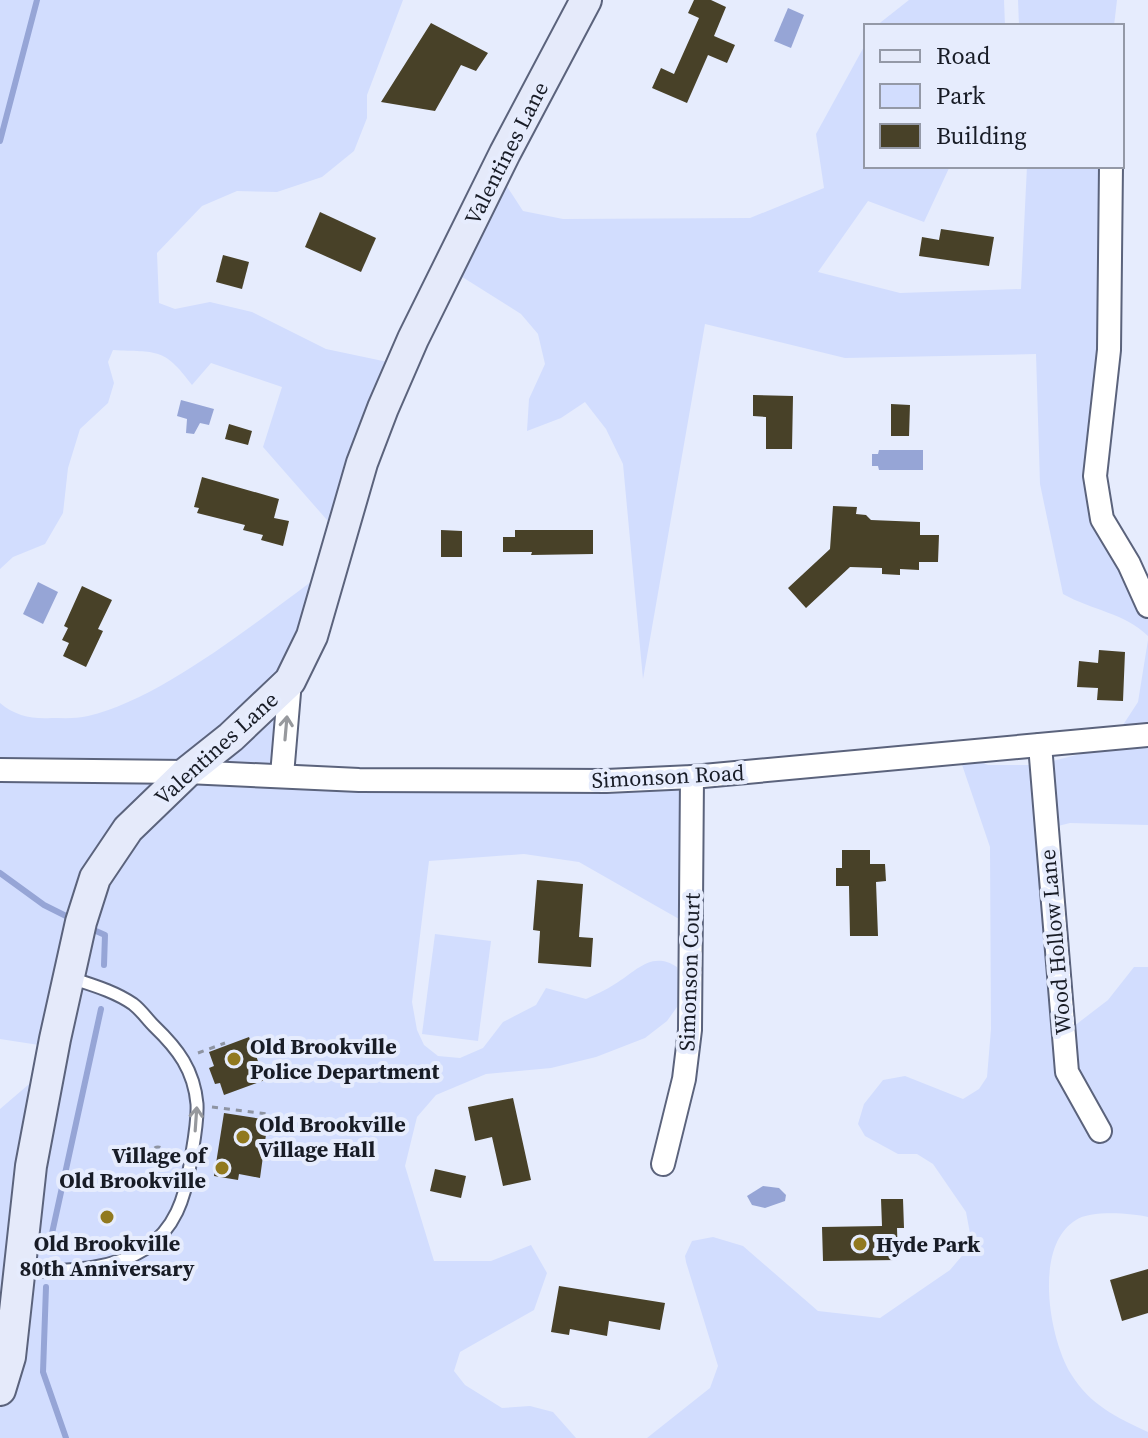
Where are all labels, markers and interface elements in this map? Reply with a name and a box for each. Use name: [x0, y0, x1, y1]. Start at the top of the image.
legend: [864, 24, 1124, 168]
text: Road: [936, 39, 991, 72]
street label: Valentines Lane: [457, 76, 555, 230]
text: Park: [936, 79, 986, 112]
text: Building: [936, 119, 1027, 152]
street label: Valentines Lane: [148, 684, 284, 812]
one-way arrow: [279, 715, 294, 742]
street label: Simonson Road: [591, 757, 746, 795]
street label: Wood Hollow Lane: [1032, 848, 1078, 1036]
street label: Simonson Court: [671, 891, 707, 1052]
place label: Old Brookville Police Department: [250, 1031, 441, 1086]
marker: Old Brookville Police Department: [225, 1050, 243, 1068]
one-way arrow: [189, 1106, 204, 1133]
place label: Old Brookville Village Hall: [259, 1109, 406, 1164]
marker: Old Brookville Village Hall: [234, 1128, 252, 1146]
place label: Village of Old Brookville: [59, 1140, 209, 1195]
marker: Village of Old Brookville: [213, 1159, 231, 1177]
marker: Old Brookville 80th Anniversary: [98, 1208, 116, 1226]
place label: Old Brookville 80th Anniversary: [19, 1228, 195, 1283]
place label: Hyde Park: [876, 1229, 981, 1259]
marker: Hyde Park: [851, 1235, 869, 1253]

